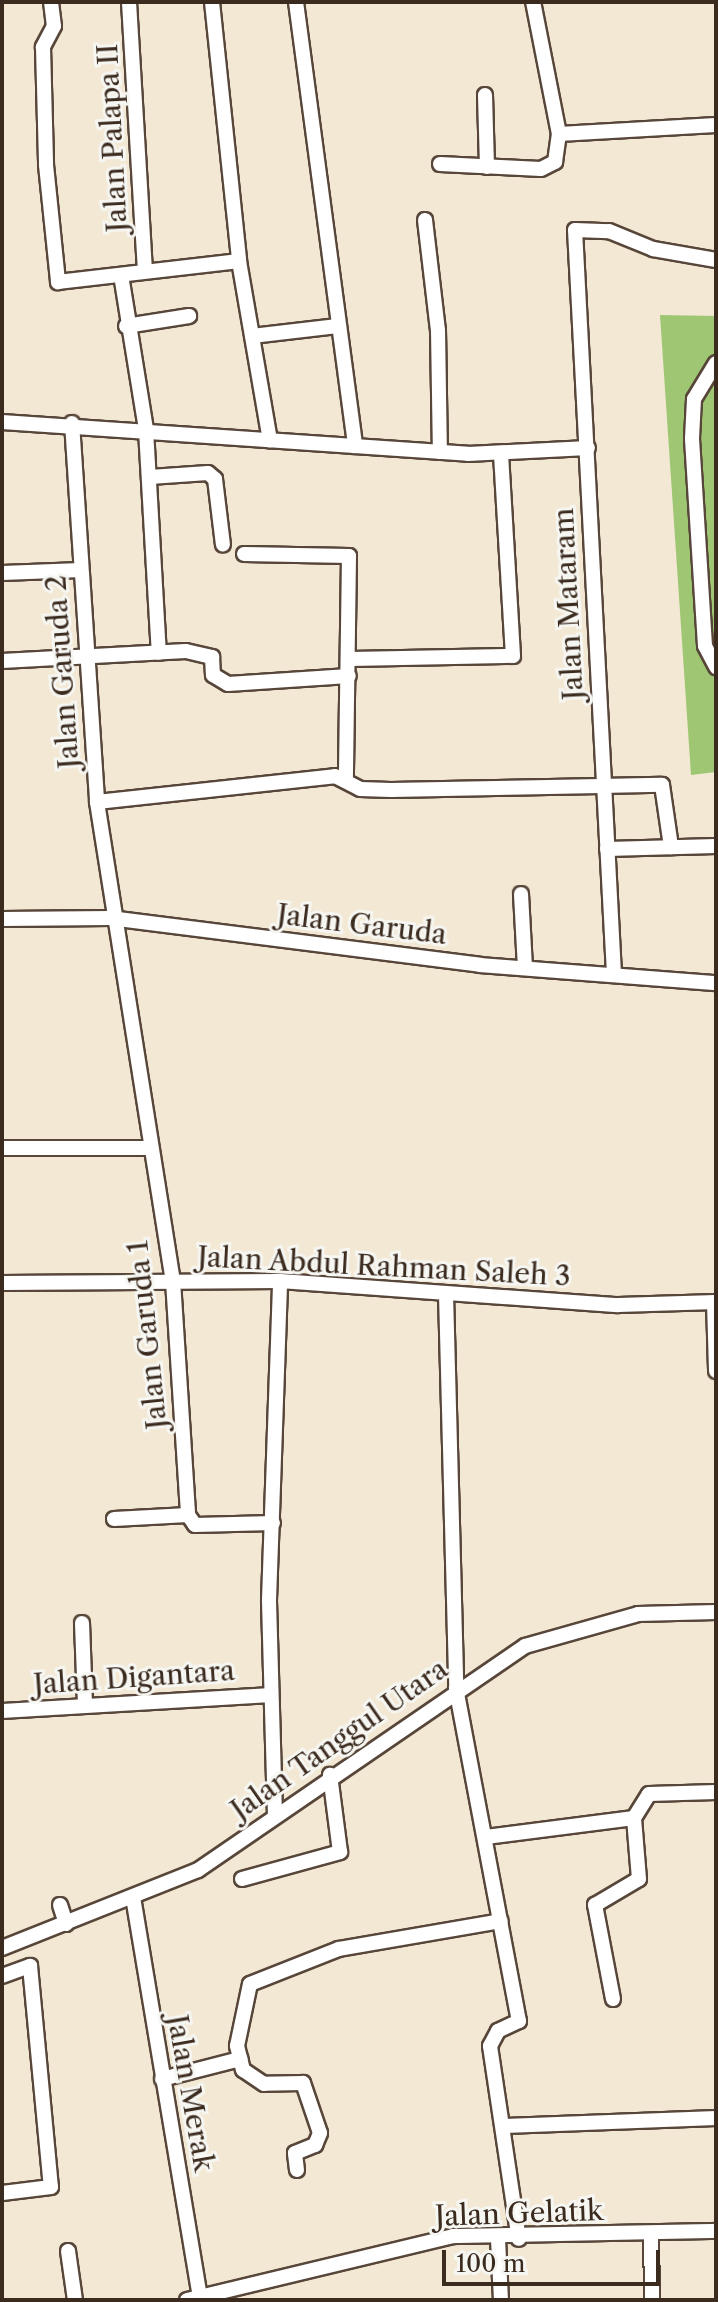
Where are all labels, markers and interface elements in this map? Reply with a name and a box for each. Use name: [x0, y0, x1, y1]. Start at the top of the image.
street label: Jalan Palapa II: [90, 43, 134, 233]
street label: Jalan Mataram: [546, 507, 590, 701]
street label: Jalan Garuda 2: [38, 574, 86, 770]
street label: Jalan Garuda: [275, 897, 449, 951]
street label: Jalan Garuda 1: [120, 1239, 174, 1431]
street label: Jalan Abdul Rahman Saleh 3: [196, 1239, 572, 1293]
street label: Jalan Tanggul Utara: [224, 1651, 454, 1827]
street label: Jalan Digantara: [32, 1653, 236, 1701]
street label: Jalan Merak: [161, 2012, 221, 2174]
street label: Jalan Gelatik: [434, 2193, 604, 2233]
scale bar: [446, 2234, 664, 2284]
text: 100 m: [456, 2249, 525, 2278]

